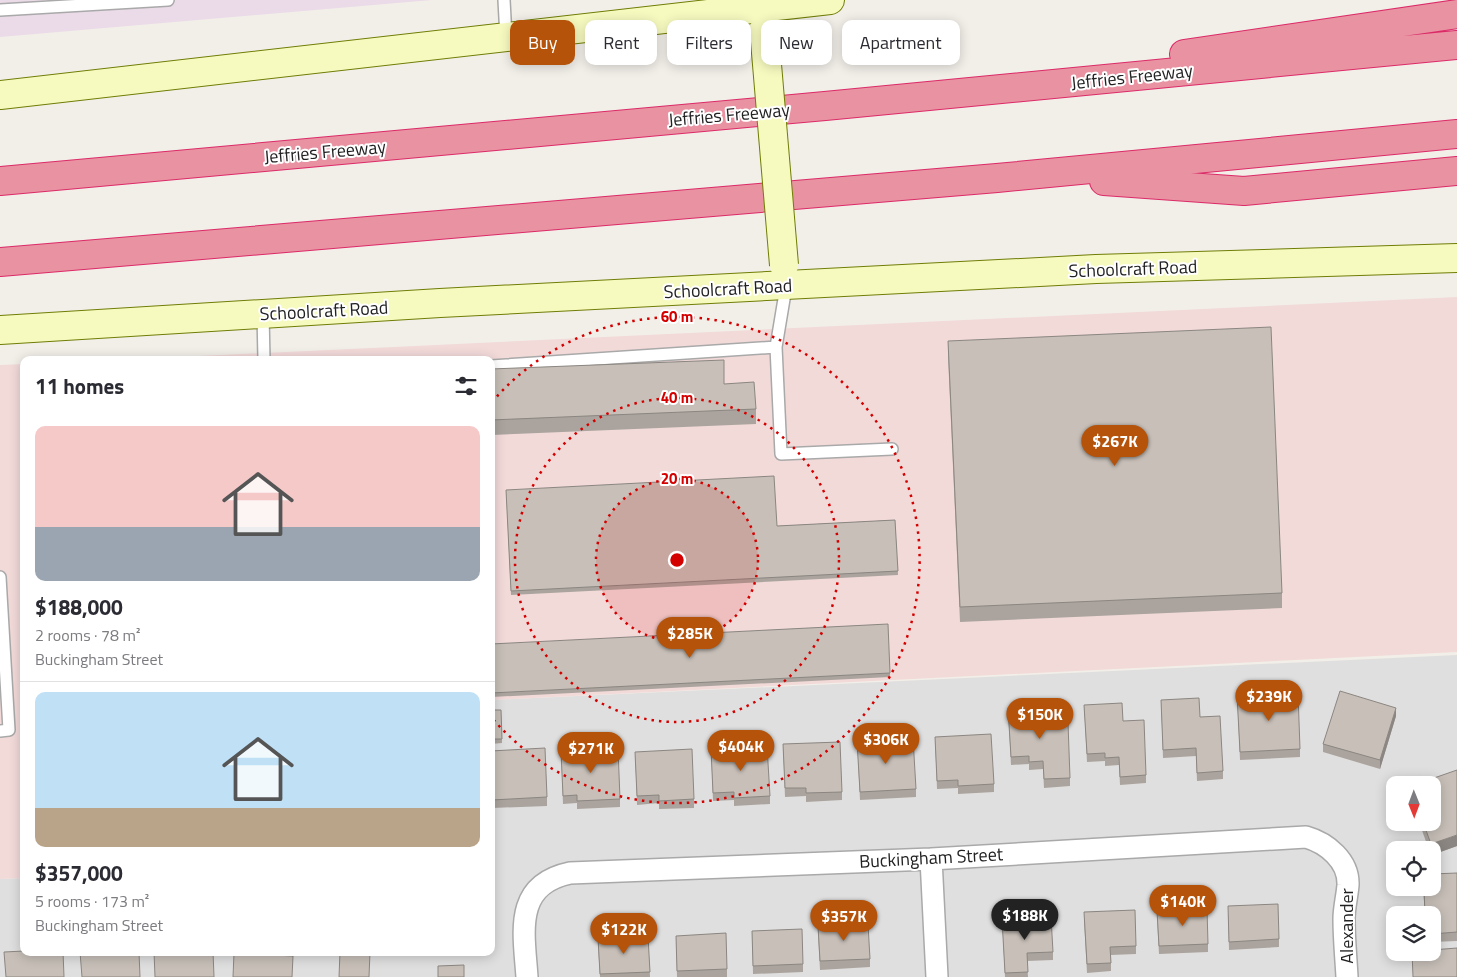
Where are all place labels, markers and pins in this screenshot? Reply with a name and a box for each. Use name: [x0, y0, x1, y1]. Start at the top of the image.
pin: $267K: [1080, 424, 1150, 467]
centre of rings: [668, 551, 686, 569]
pin: $285K: [655, 616, 725, 659]
pin: $239K: [1234, 680, 1304, 722]
pin: $150K: [1005, 698, 1075, 740]
pin: $306K: [851, 722, 921, 765]
pin: $404K: [706, 730, 776, 772]
pin: $271K: [556, 732, 626, 774]
pin: $140K: [1148, 884, 1218, 927]
pin: $188K: [990, 898, 1060, 941]
pin: $357K: [809, 900, 879, 942]
pin: $122K: [589, 912, 659, 955]

